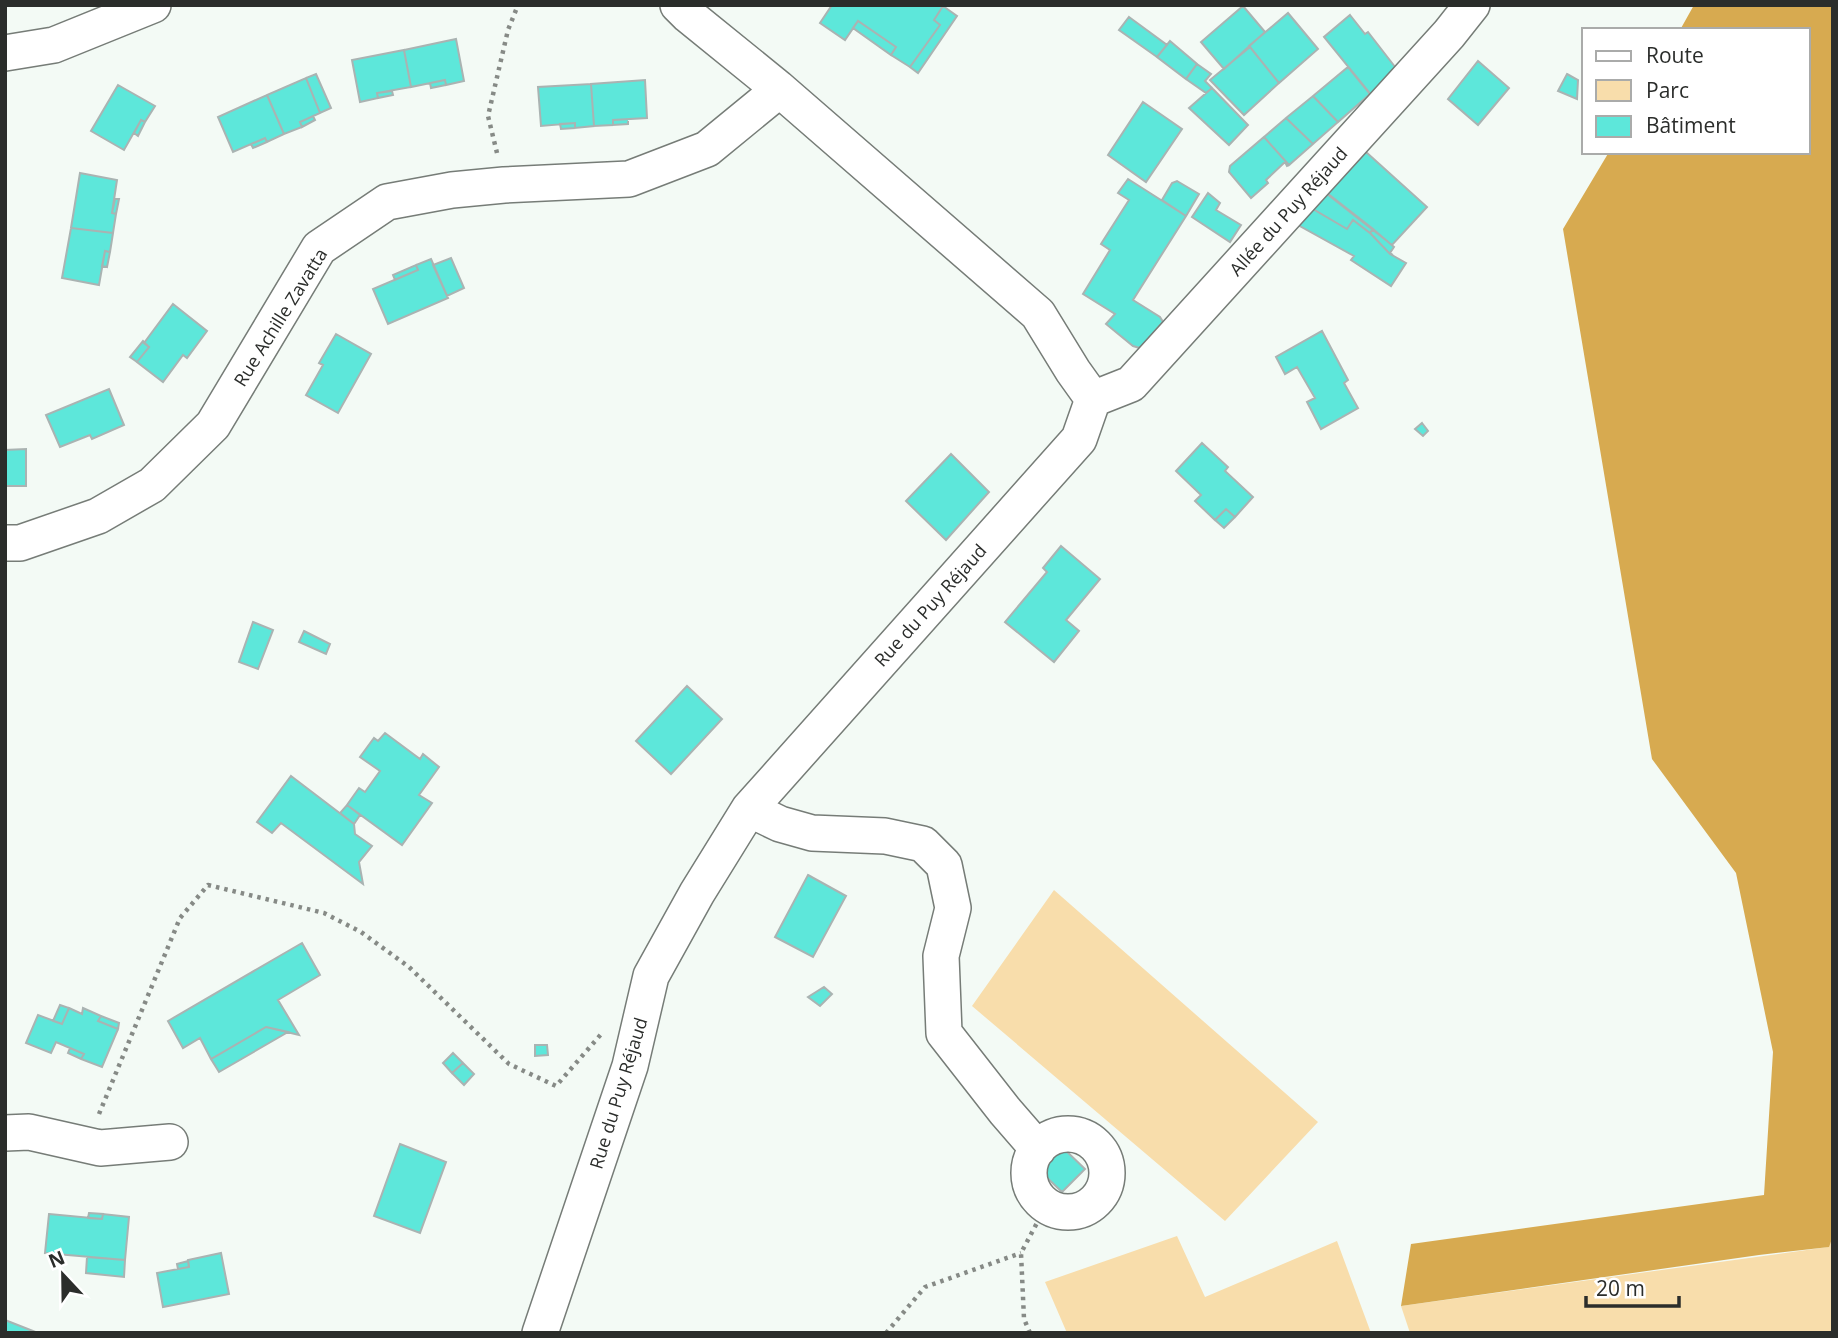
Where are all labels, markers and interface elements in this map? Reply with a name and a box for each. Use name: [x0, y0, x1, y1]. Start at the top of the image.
legend: [1582, 28, 1810, 154]
text: Route: [1646, 41, 1704, 69]
text: Parc: [1646, 76, 1689, 104]
text: Bâtiment: [1646, 111, 1736, 139]
street label: Allée du Puy Réjaud: [1224, 141, 1352, 281]
street label: Rue Achille Zavatta: [228, 243, 332, 391]
street label: Rue du Puy Réjaud: [869, 539, 991, 671]
street label: Rue du Puy Réjaud: [584, 1014, 652, 1172]
north arrow: [28, 1240, 98, 1310]
text: N: [45, 1244, 69, 1274]
scale bar: [1586, 1264, 1679, 1308]
text: 20 m: [1596, 1274, 1645, 1302]

